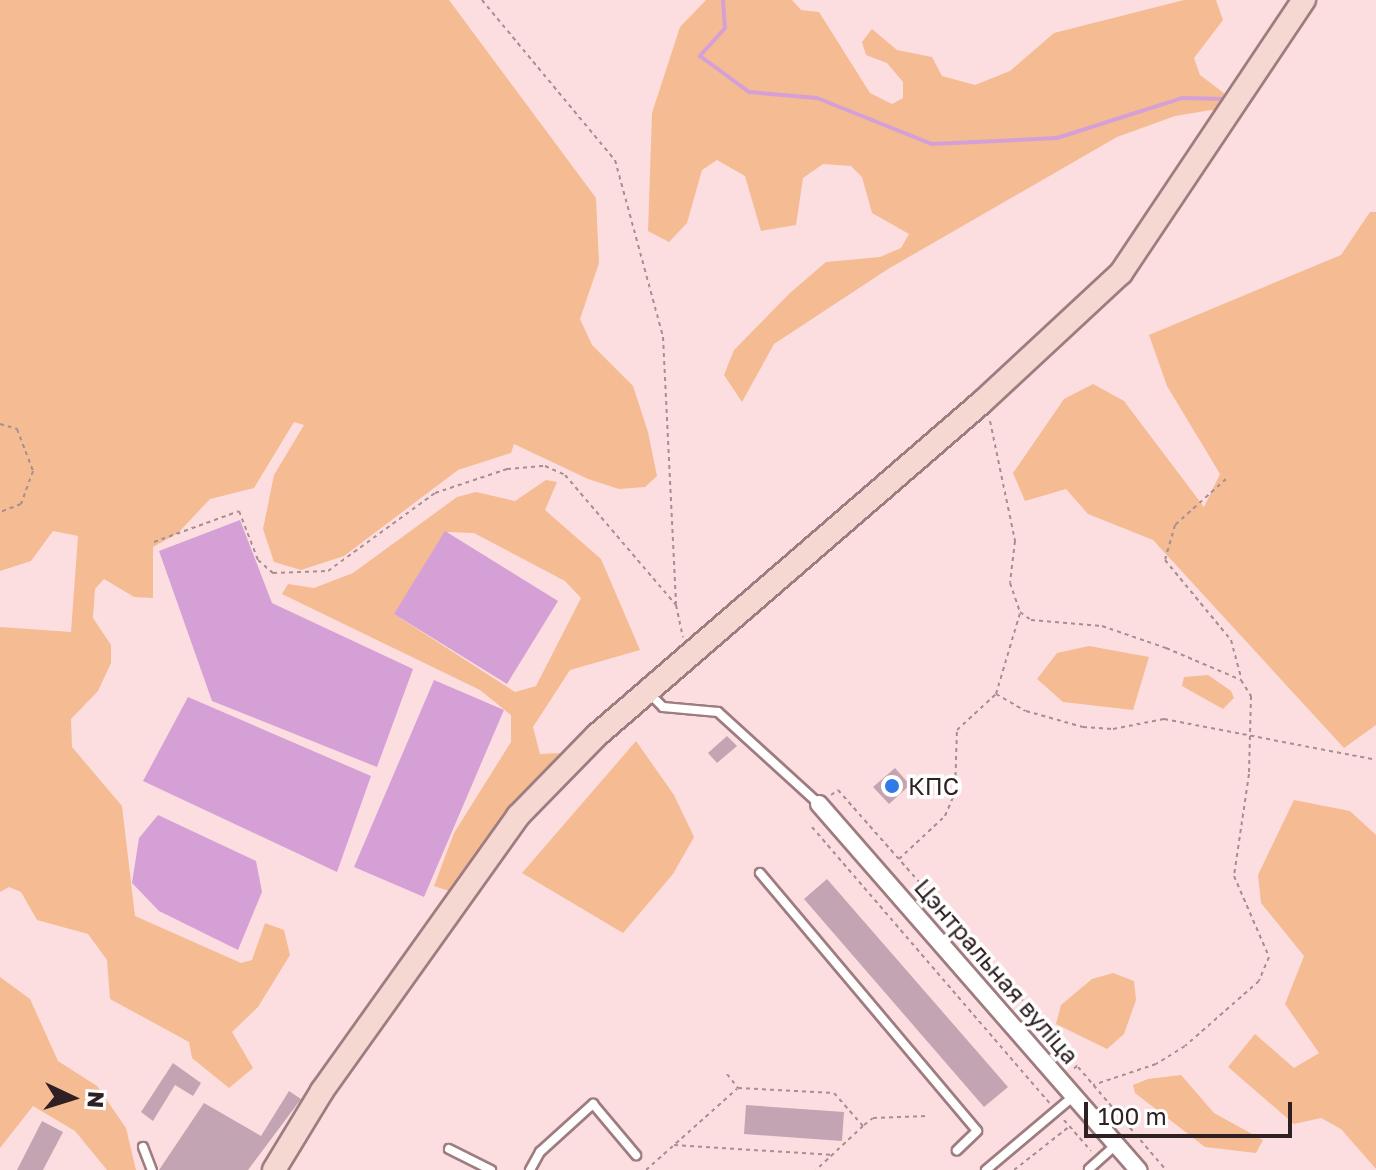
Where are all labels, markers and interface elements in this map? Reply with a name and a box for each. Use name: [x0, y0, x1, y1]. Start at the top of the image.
place label: КПС: [908, 772, 959, 800]
marker: КПС: [883, 777, 901, 795]
street label: Цэнтральная вуліца: [909, 873, 1085, 1069]
north arrow: [32, 1058, 112, 1138]
scale bar: [1088, 1086, 1296, 1136]
text: N: [82, 1090, 110, 1109]
text: 100 m: [1098, 1101, 1167, 1130]

